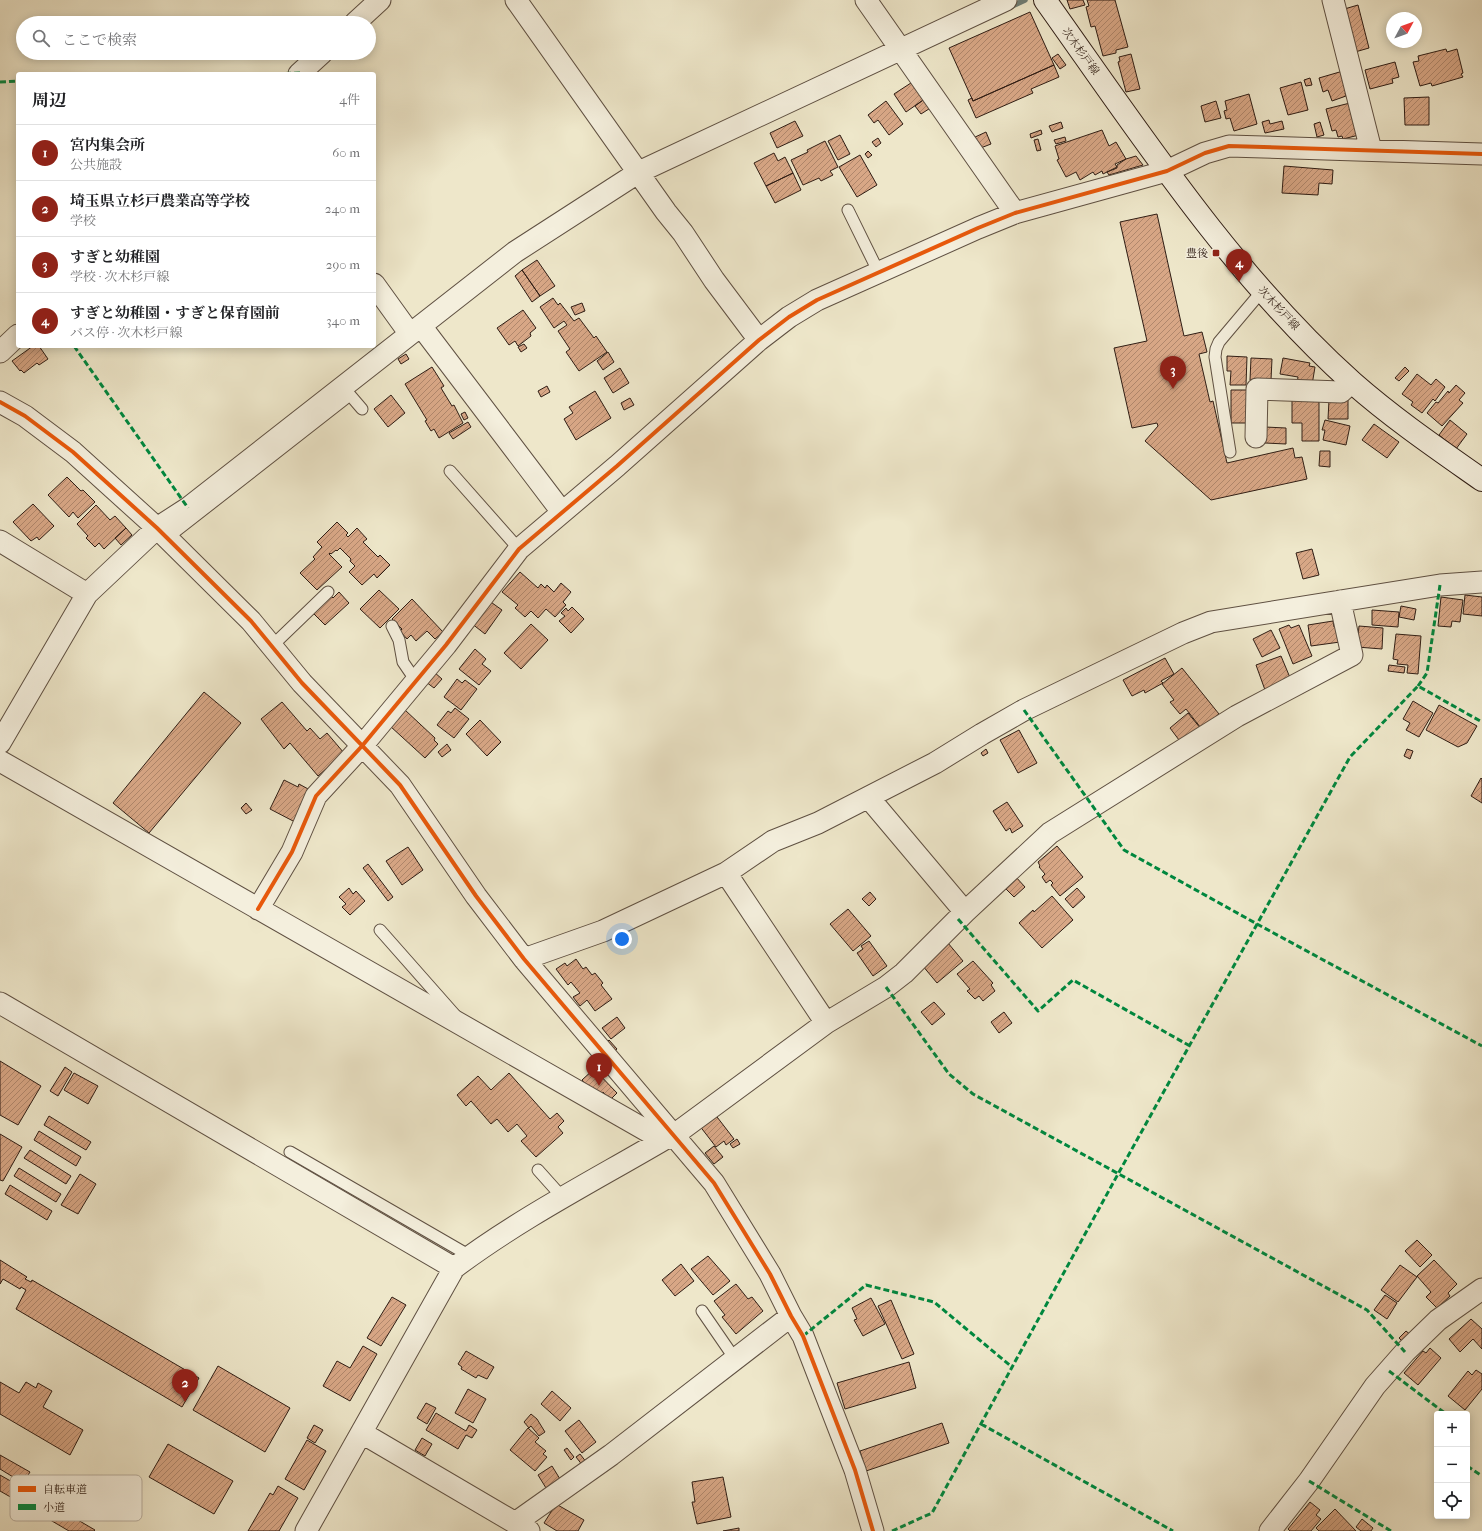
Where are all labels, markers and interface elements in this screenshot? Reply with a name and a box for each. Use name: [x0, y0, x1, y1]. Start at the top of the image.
north arrow: [1386, 12, 1422, 48]
search box: [16, 16, 376, 60]
street label: 次木杉戸線: [1059, 25, 1102, 77]
icon: search: [30, 27, 52, 49]
text: ここで検索: [62, 31, 137, 49]
text: 周辺: [32, 90, 66, 110]
text: 4件: [339, 92, 360, 107]
text: 宮内集会所: [70, 136, 145, 154]
text: 1: [43, 145, 47, 160]
text: 60 m: [332, 145, 360, 160]
text: 公共施設: [70, 157, 122, 172]
text: 埼玉県立杉戸農業高等学校: [70, 192, 250, 210]
text: 2: [42, 201, 48, 216]
text: 240 m: [325, 201, 360, 216]
text: 学校: [70, 213, 96, 228]
place label: 豊後: [1186, 247, 1208, 260]
text: すぎと幼稚園: [70, 248, 160, 266]
marker: 豊後: [1211, 248, 1221, 258]
pin: 4: [1226, 249, 1252, 282]
text: 3: [42, 257, 48, 272]
text: 290 m: [326, 257, 360, 272]
text: 学校 · 次木杉戸線: [70, 269, 169, 284]
street label: 次木杉戸線: [1255, 284, 1302, 333]
text: すぎと幼稚園・すぎと保育園前: [70, 304, 280, 322]
text: 4: [41, 313, 49, 328]
text: 340 m: [326, 313, 360, 328]
text: バス停 · 次木杉戸線: [70, 325, 182, 340]
pin: 3: [1160, 356, 1186, 389]
your location: [612, 929, 632, 949]
pin: 1: [586, 1053, 612, 1086]
pin: 2: [172, 1369, 198, 1402]
map controls: [1434, 1411, 1470, 1519]
button: +: [1434, 1411, 1470, 1447]
button: −: [1434, 1447, 1470, 1483]
legend: [10, 1475, 142, 1521]
text: 自転車道: [43, 1483, 87, 1496]
button: locate: [1434, 1483, 1470, 1519]
text: 小道: [43, 1501, 65, 1514]

